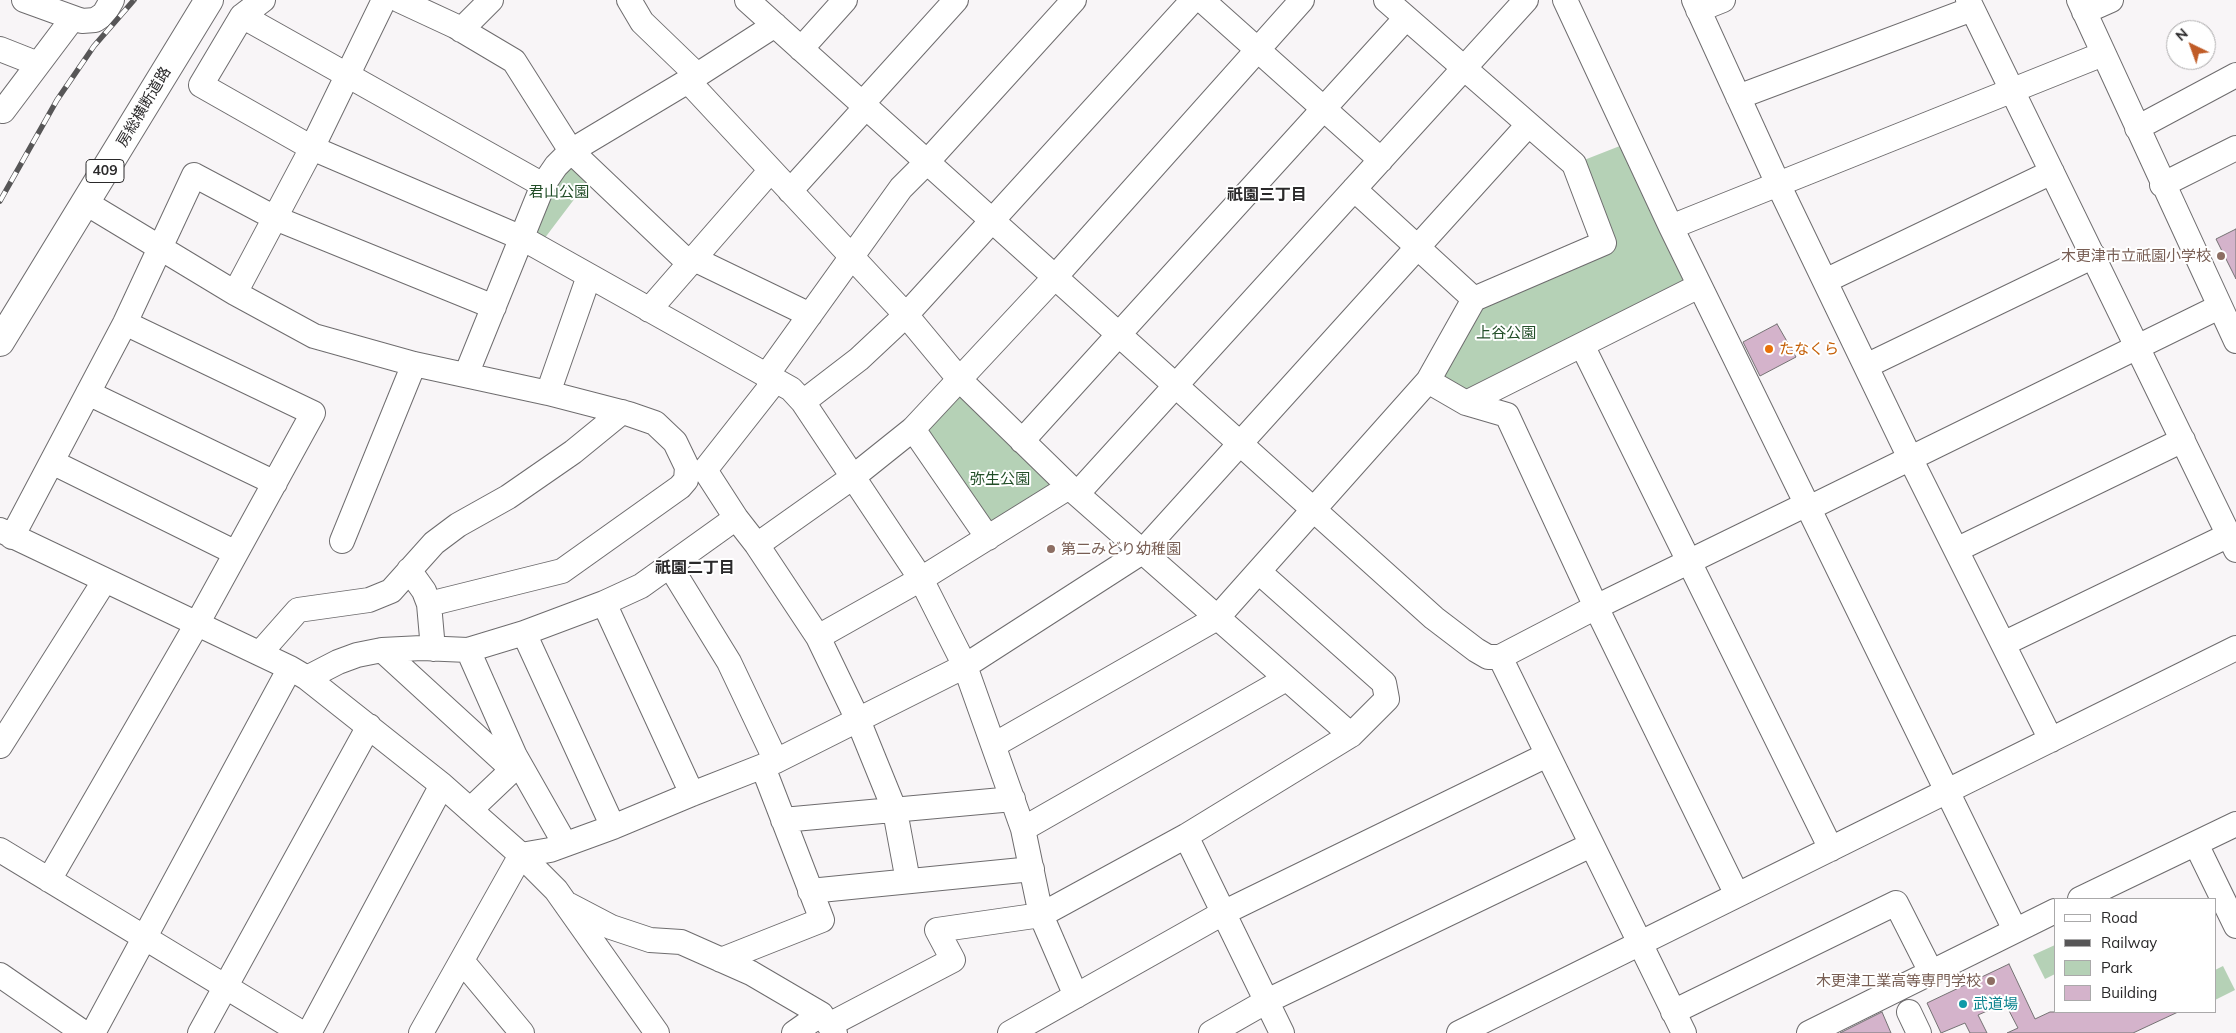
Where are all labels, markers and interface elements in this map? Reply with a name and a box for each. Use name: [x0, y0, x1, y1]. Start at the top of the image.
north arrow: [2166, 20, 2216, 70]
text: N: [2172, 24, 2192, 45]
street label: 房総横断道路: [113, 64, 175, 150]
road number: 409: [86, 160, 124, 182]
park label: 君山公園: [529, 183, 589, 201]
district label: 祇園三丁目: [1227, 185, 1307, 205]
place label: 木更津市立祇園小学校: [2061, 247, 2211, 265]
marker: 木更津市立祇園小学校: [2215, 250, 2227, 262]
park label: 上谷公園: [1476, 324, 1536, 342]
place label: たなくら: [1779, 340, 1839, 358]
marker: たなくら: [1763, 343, 1775, 355]
park label: 弥生公園: [970, 470, 1030, 488]
place label: 第二みどり幼稚園: [1061, 540, 1181, 558]
marker: 第二みどり幼稚園: [1045, 543, 1057, 555]
district label: 祇園二丁目: [655, 558, 735, 578]
legend: [2054, 898, 2216, 1013]
text: Road: [2101, 908, 2138, 927]
text: Railway: [2101, 933, 2157, 952]
text: Park: [2101, 958, 2133, 977]
place label: 木更津工業高等専門学校: [1816, 972, 1981, 990]
marker: 木更津工業高等専門学校: [1985, 975, 1997, 987]
text: Building: [2101, 983, 2157, 1002]
place label: 武道場: [1973, 995, 2018, 1013]
marker: 武道場: [1957, 998, 1969, 1010]

